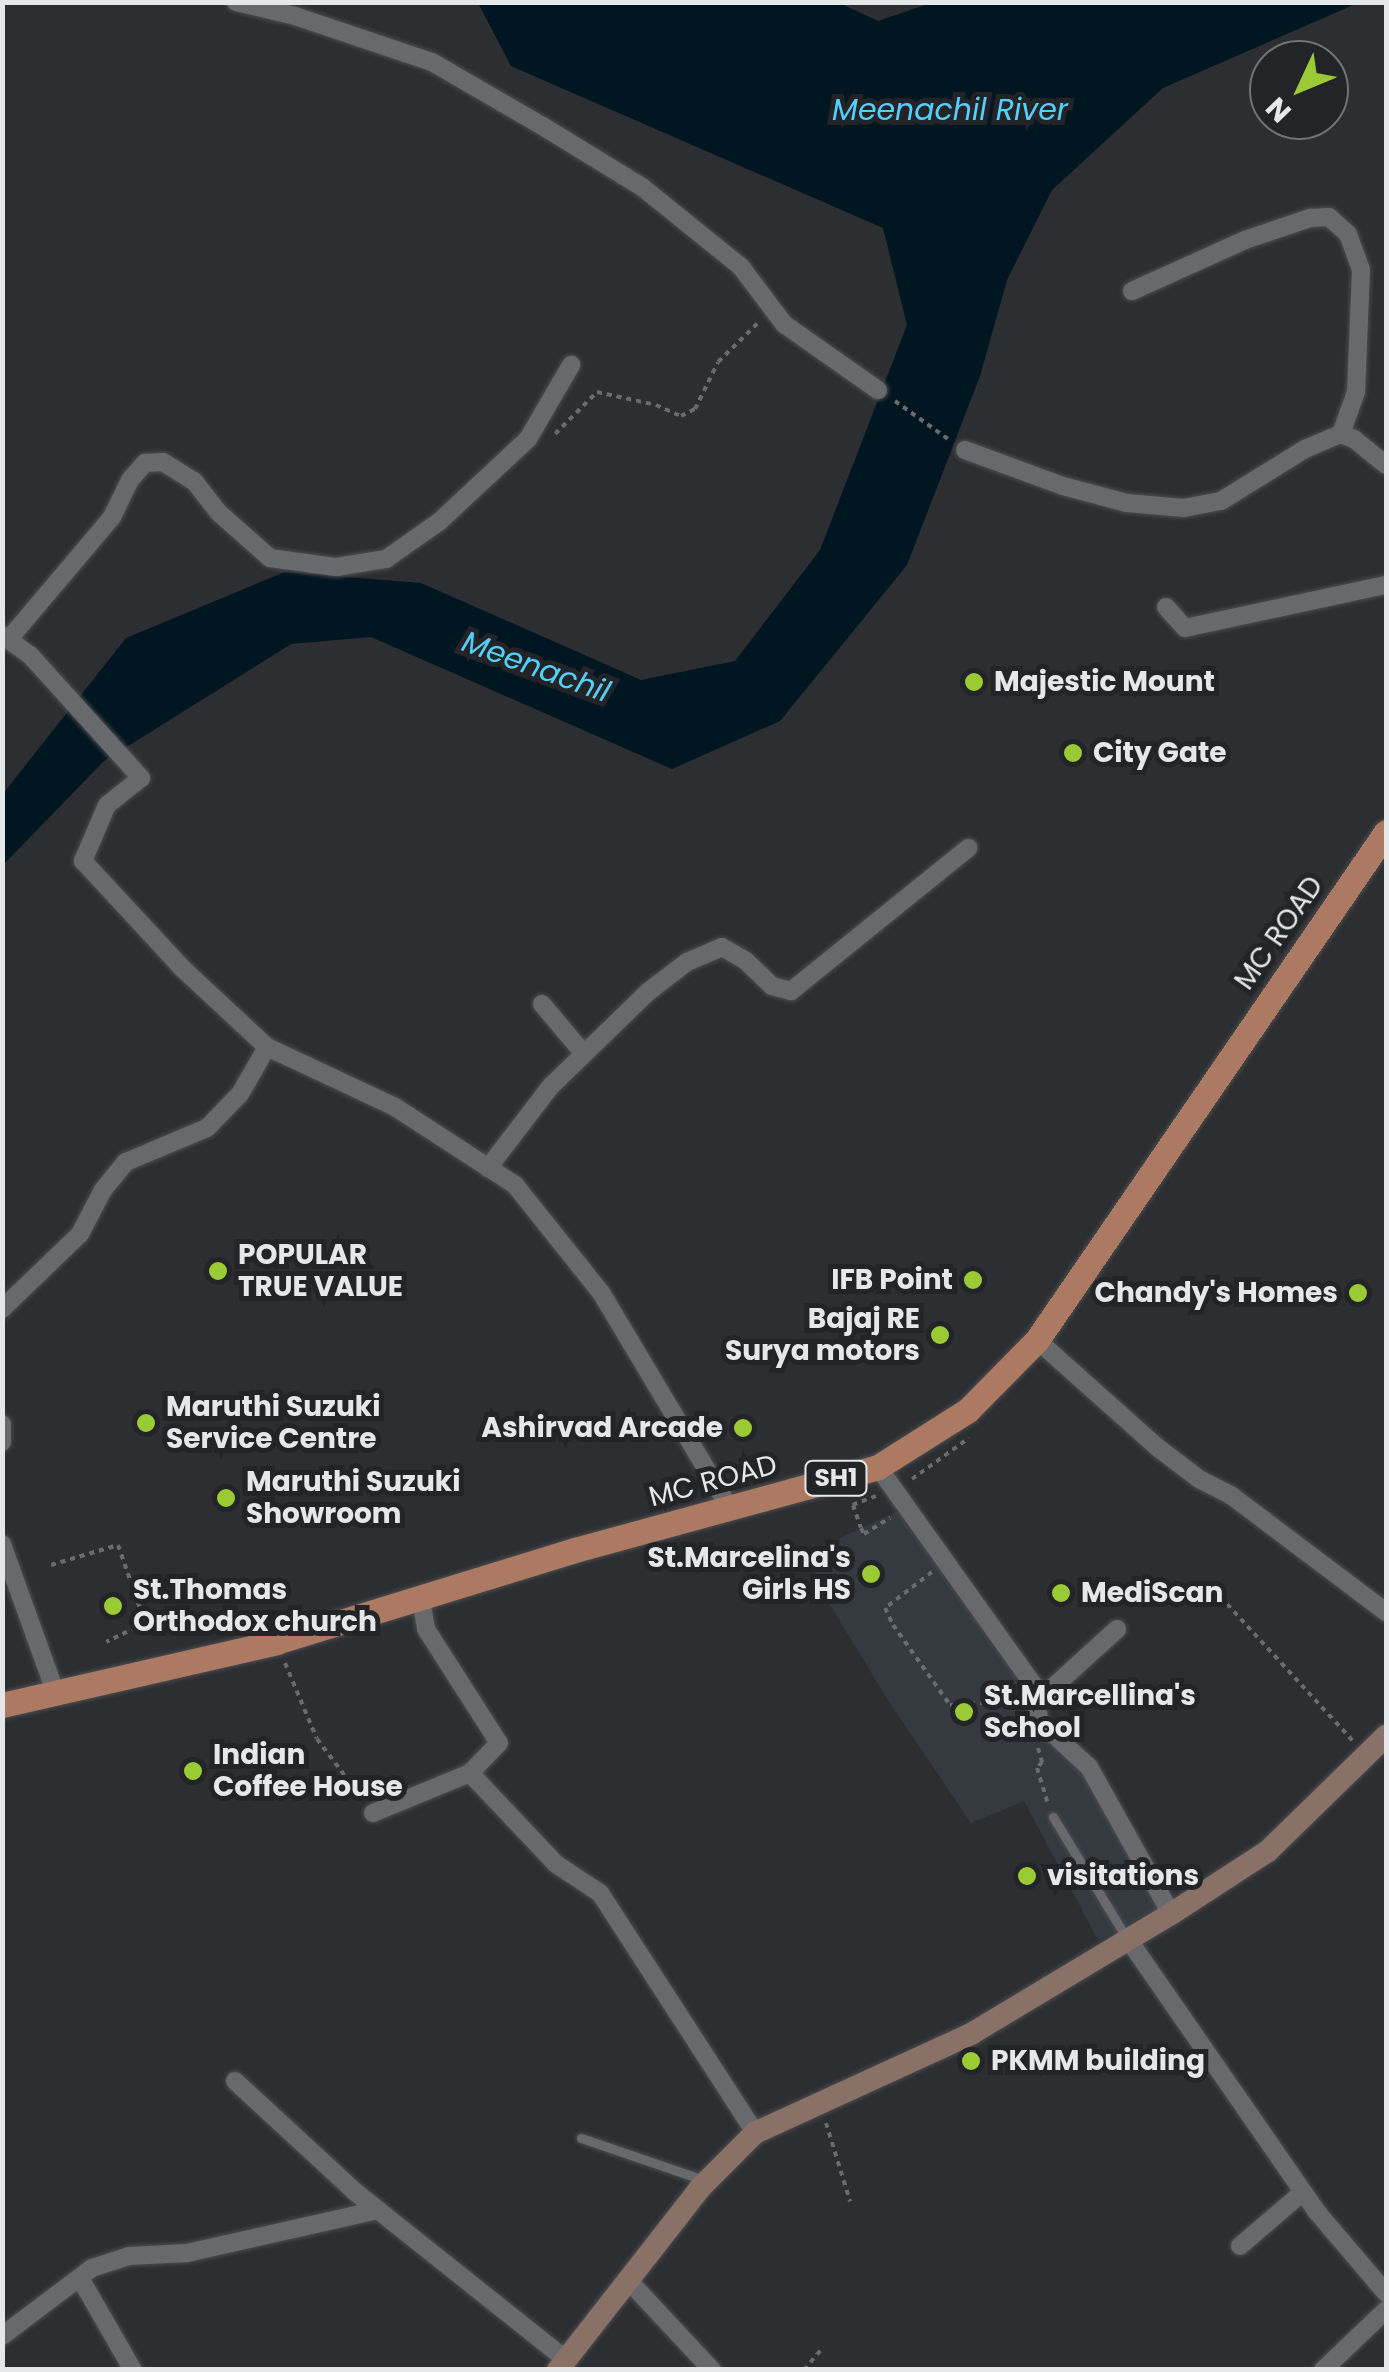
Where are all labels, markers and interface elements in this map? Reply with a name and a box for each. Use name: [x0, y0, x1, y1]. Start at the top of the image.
north arrow: [1249, 40, 1349, 140]
text: N: [1257, 89, 1300, 131]
water label: Meenachil River: [832, 92, 1068, 128]
water label: Meenachil: [457, 624, 615, 710]
place label: Majestic Mount: [994, 665, 1215, 699]
marker: Majestic Mount: [963, 671, 985, 693]
place label: City Gate: [1093, 736, 1227, 770]
marker: City Gate: [1062, 742, 1084, 764]
street label: MC ROAD: [1228, 870, 1330, 996]
place label: POPULAR TRUE VALUE: [238, 1238, 403, 1304]
marker: POPULAR TRUE VALUE: [207, 1260, 229, 1282]
place label: IFB Point: [831, 1263, 953, 1297]
marker: IFB Point: [962, 1269, 984, 1291]
place label: Chandy's Homes: [1095, 1276, 1338, 1310]
marker: Chandy's Homes: [1347, 1282, 1369, 1304]
place label: Bajaj RE Surya motors: [725, 1302, 920, 1368]
marker: Bajaj RE Surya motors: [929, 1324, 951, 1346]
place label: Maruthi Suzuki Service Centre: [166, 1390, 380, 1456]
place label: Ashirvad Arcade: [481, 1411, 723, 1445]
marker: Maruthi Suzuki Service Centre: [135, 1412, 157, 1434]
marker: Ashirvad Arcade: [732, 1417, 754, 1439]
street label: MC ROAD: [645, 1448, 781, 1514]
road number: SH1: [804, 1458, 868, 1498]
place label: Maruthi Suzuki Showroom: [246, 1465, 460, 1531]
marker: Maruthi Suzuki Showroom: [215, 1487, 237, 1509]
place label: St.Marcelina's Girls HS: [647, 1541, 851, 1607]
marker: St.Marcelina's Girls HS: [860, 1563, 882, 1585]
place label: St.Thomas Orthodox church: [133, 1573, 377, 1639]
place label: MediScan: [1081, 1576, 1223, 1610]
marker: MediScan: [1050, 1582, 1072, 1604]
marker: St.Thomas Orthodox church: [102, 1595, 124, 1617]
place label: St.Marcellina's School: [984, 1679, 1196, 1745]
marker: St.Marcellina's School: [953, 1701, 975, 1723]
place label: Indian Coffee House: [213, 1738, 403, 1804]
marker: Indian Coffee House: [182, 1760, 204, 1782]
place label: visitations: [1047, 1859, 1199, 1893]
marker: visitations: [1016, 1865, 1038, 1887]
place label: PKMM building: [991, 2044, 1205, 2078]
marker: PKMM building: [960, 2050, 982, 2072]

